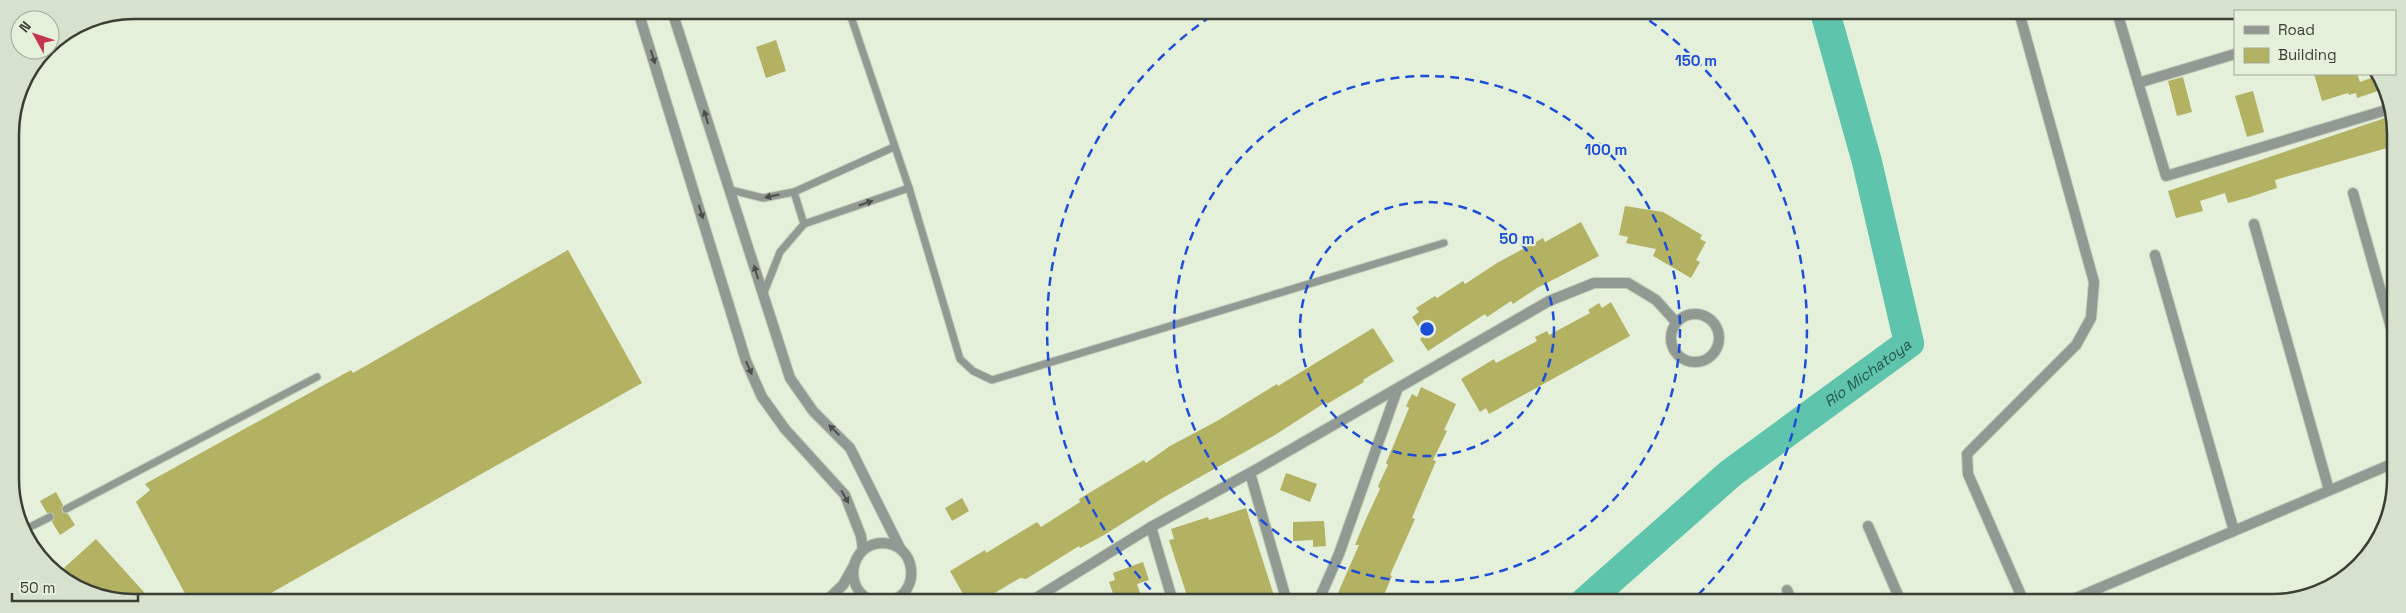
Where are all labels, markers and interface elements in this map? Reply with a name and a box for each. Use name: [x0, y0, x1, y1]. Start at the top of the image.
north arrow: [10, 10, 60, 60]
legend: [2234, 10, 2396, 75]
text: N: [15, 17, 35, 36]
text: Road: [2278, 20, 2315, 39]
text: Building: [2278, 45, 2337, 64]
one-way arrow: [649, 50, 657, 65]
text: 150 m: [1675, 51, 1717, 70]
one-way arrow: [701, 110, 709, 125]
text: 100 m: [1585, 140, 1627, 159]
one-way arrow: [765, 192, 780, 200]
one-way arrow: [859, 198, 874, 206]
one-way arrow: [697, 205, 705, 220]
text: 50 m: [1499, 229, 1535, 248]
one-way arrow: [751, 264, 759, 279]
centre of rings: [1418, 320, 1436, 338]
water label: Río Michatoya: [1820, 335, 1915, 411]
one-way arrow: [745, 360, 754, 375]
one-way arrow: [828, 424, 840, 436]
one-way arrow: [840, 491, 849, 504]
scale bar: [12, 570, 139, 602]
text: 50 m: [20, 578, 55, 597]

